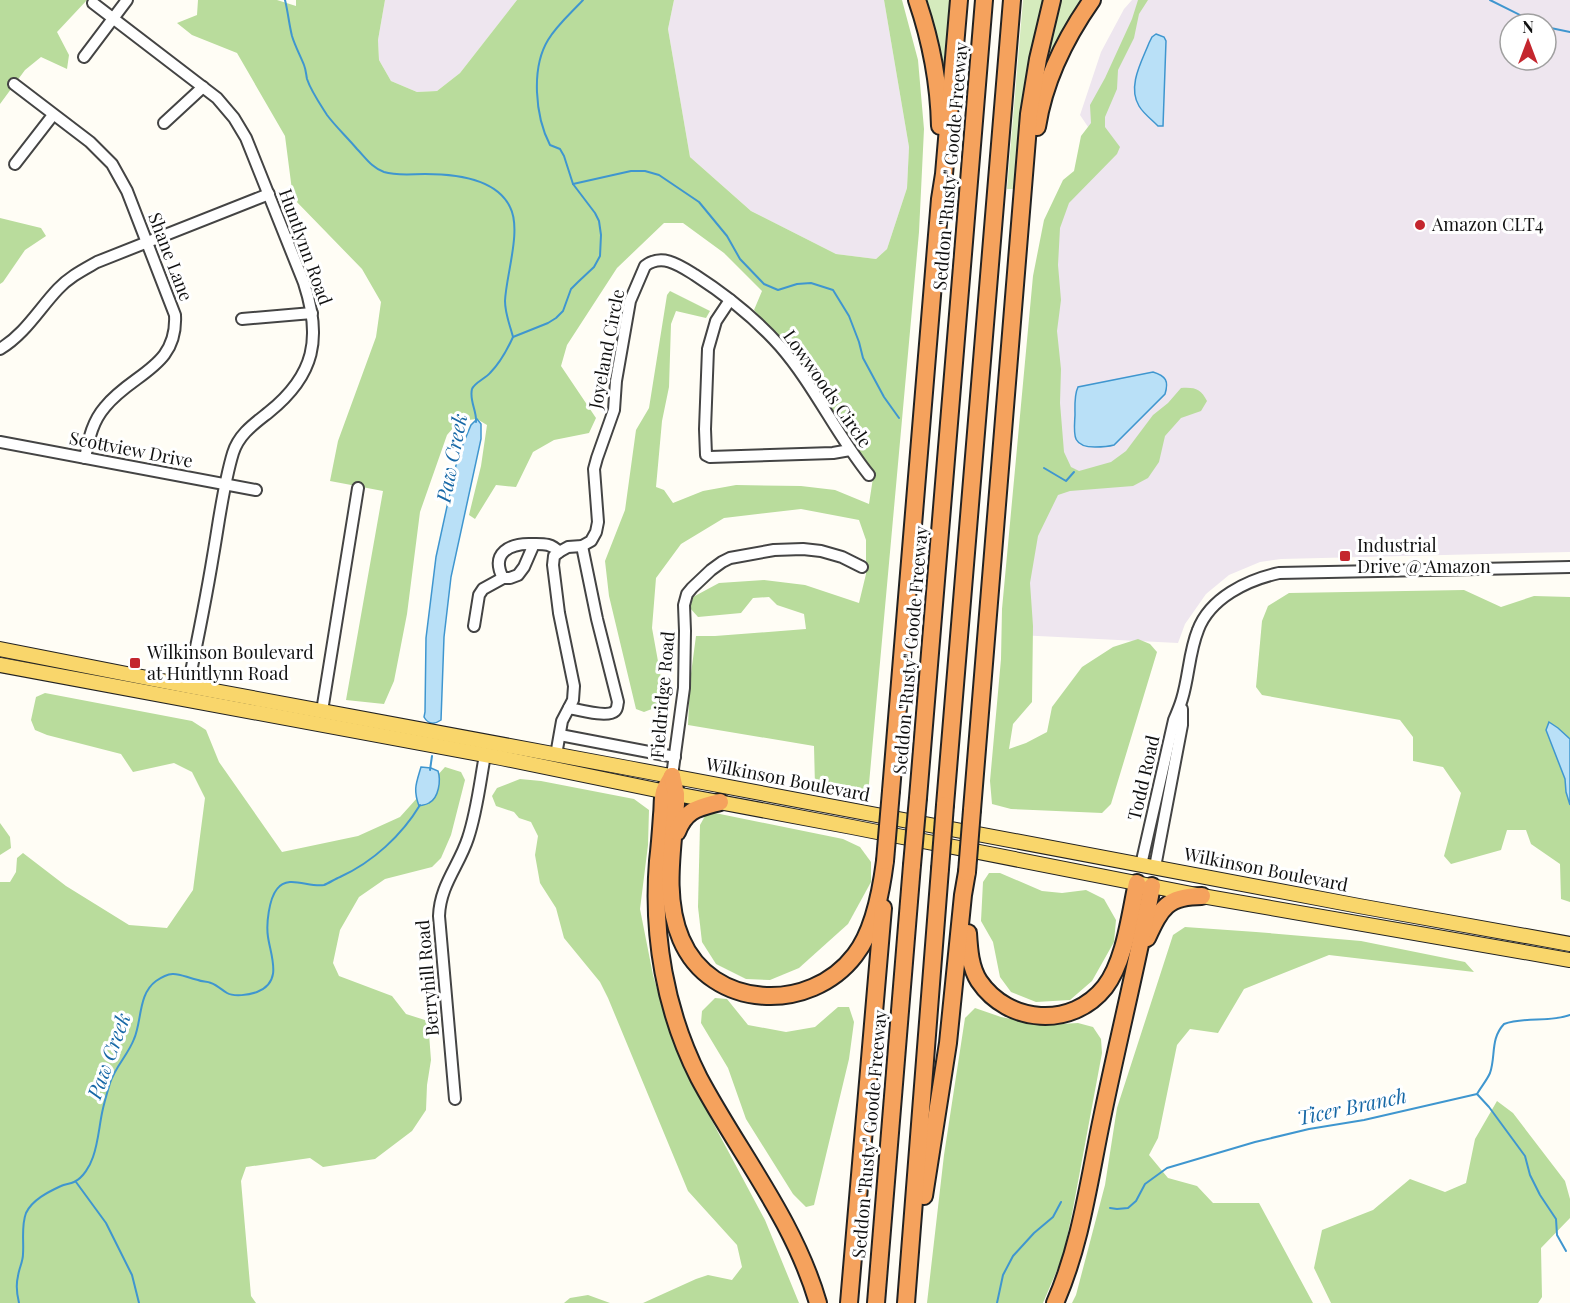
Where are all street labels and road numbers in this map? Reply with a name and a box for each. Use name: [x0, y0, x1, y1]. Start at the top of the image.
street label: Seddon "Rusty" Goode Freeway: [927, 41, 973, 291]
street label: Huntlynn Road: [274, 185, 338, 309]
street label: Shane Lane: [143, 209, 199, 304]
street label: Joyeland Circle: [582, 287, 629, 412]
street label: Lowwoods Circle: [778, 325, 877, 452]
street label: Scottview Drive: [67, 425, 195, 473]
street label: Seddon "Rusty" Goode Freeway: [887, 525, 933, 775]
street label: Fieldridge Road: [644, 630, 680, 760]
street label: Todd Road: [1122, 732, 1165, 823]
street label: Wilkinson Boulevard: [703, 751, 873, 807]
street label: Wilkinson Boulevard: [1181, 841, 1351, 897]
street label: Berryhill Road: [410, 918, 444, 1037]
street label: Seddon "Rusty" Goode Freeway: [846, 1009, 892, 1259]

